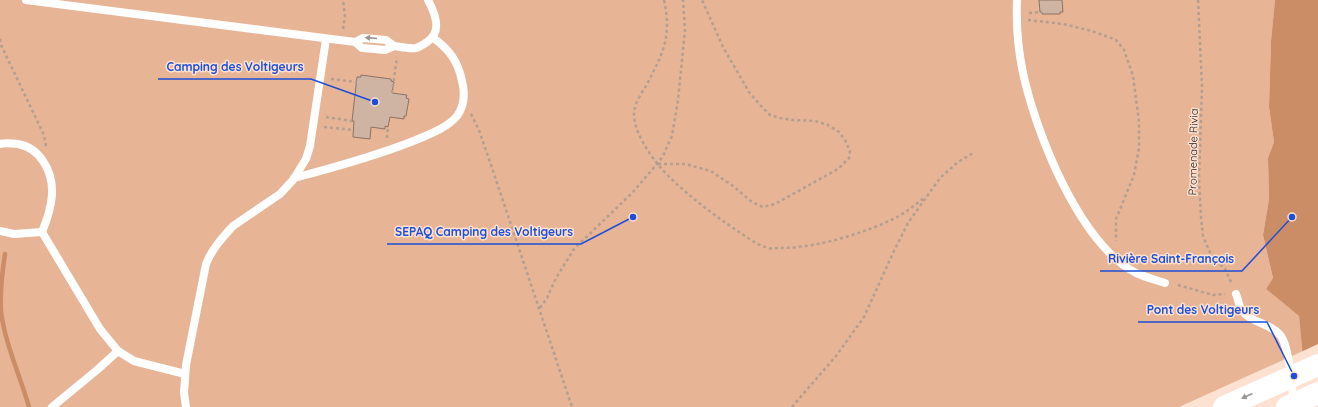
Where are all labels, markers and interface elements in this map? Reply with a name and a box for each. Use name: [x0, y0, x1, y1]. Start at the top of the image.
one-way arrow: [365, 35, 377, 42]
callout: Camping des Voltigeurs: [158, 55, 311, 79]
text: Camping des Voltigeurs: [166, 59, 304, 74]
street label: Promenade Rivia: [1185, 108, 1201, 196]
callout: SEPAQ Camping des Voltigeurs: [387, 220, 581, 244]
text: SEPAQ Camping des Voltigeurs: [395, 224, 573, 239]
callout: Rivière Saint-François: [1100, 247, 1242, 271]
text: Rivière Saint-François: [1108, 251, 1234, 266]
callout: Pont des Voltigeurs: [1138, 298, 1267, 322]
text: Pont des Voltigeurs: [1147, 302, 1260, 317]
one-way arrow: [1241, 393, 1253, 399]

